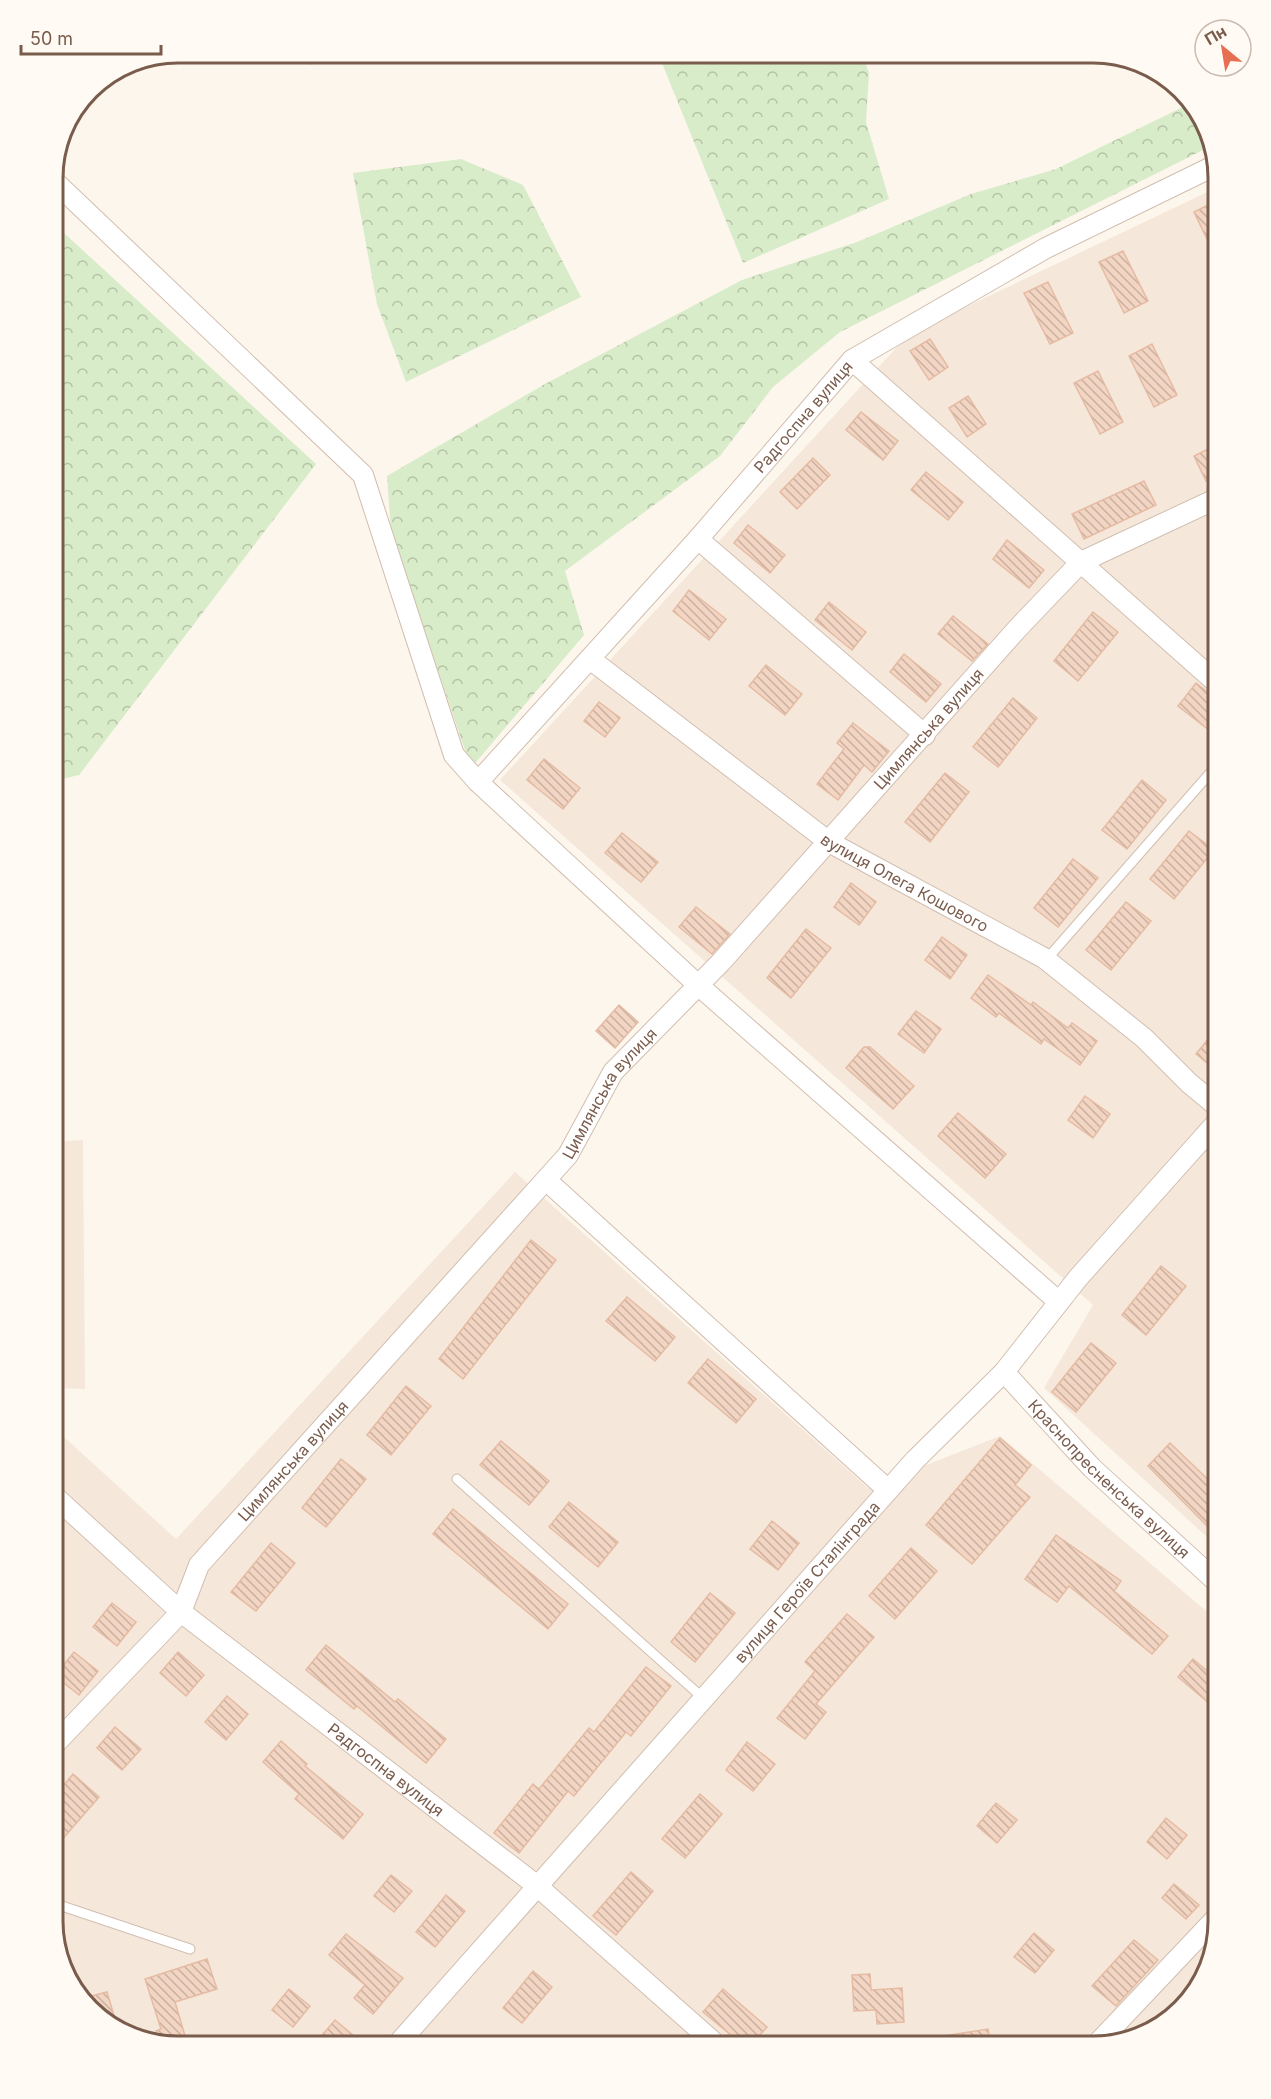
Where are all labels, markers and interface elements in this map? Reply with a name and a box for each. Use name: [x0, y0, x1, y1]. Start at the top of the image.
scale bar: [21, 18, 160, 56]
north arrow: [1193, 18, 1253, 78]
text: Пн: [1201, 21, 1230, 49]
text: 50 m: [30, 28, 73, 49]
street label: Радгоспна вулиця: [749, 357, 857, 477]
street label: Цимлянська вулиця: [869, 664, 988, 793]
street label: вулиця Олега Кошового: [817, 829, 992, 936]
street label: Цимлянська вулиця: [558, 1024, 661, 1162]
street label: Краснопресненська вулиця: [1024, 1395, 1194, 1562]
street label: Цимлянська вулиця: [233, 1396, 352, 1525]
street label: вулиця Героїв Сталінграда: [730, 1497, 884, 1667]
street label: Радгоспна вулиця: [324, 1719, 448, 1821]

